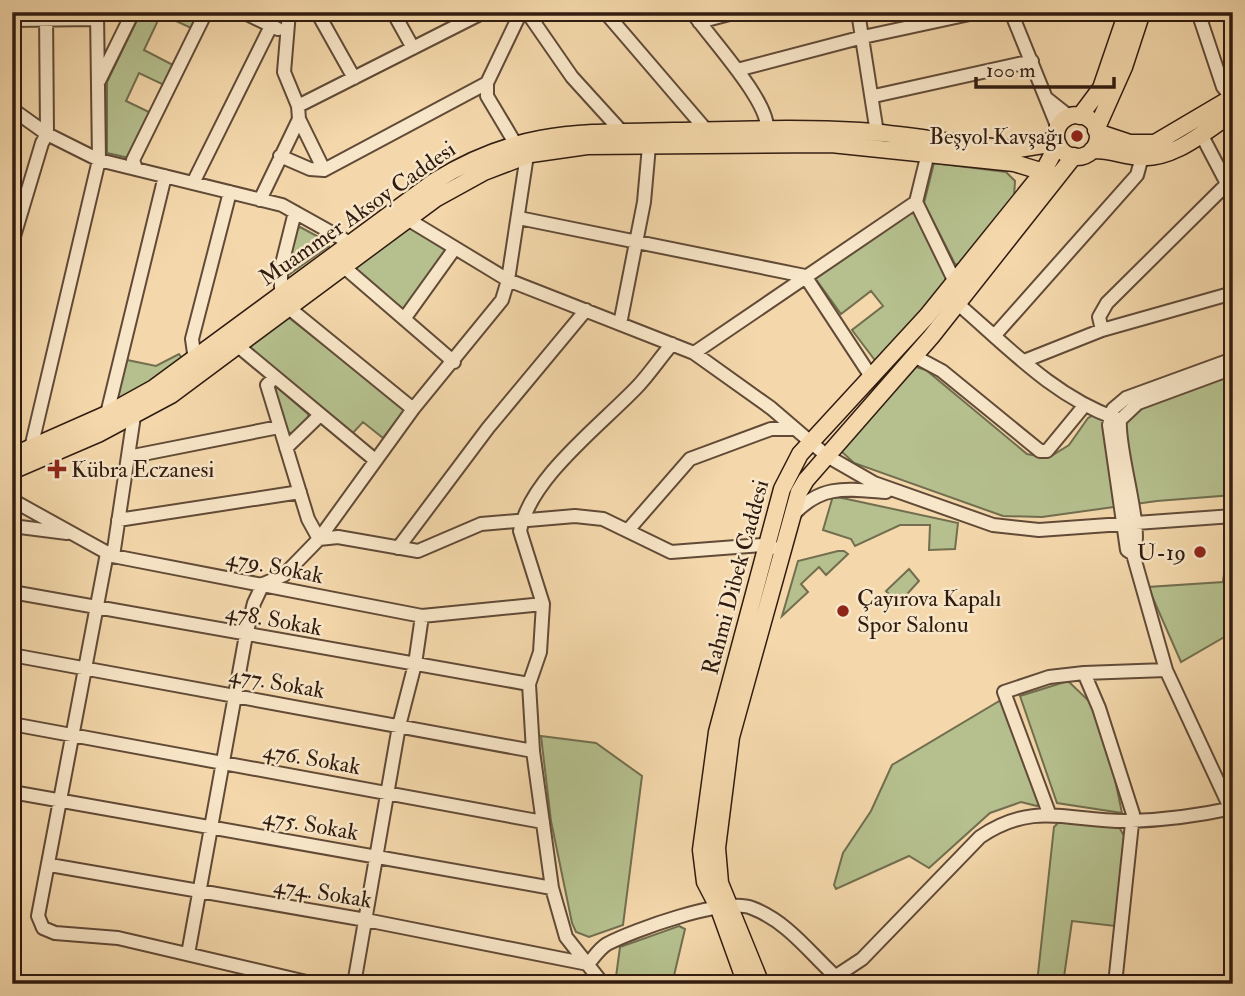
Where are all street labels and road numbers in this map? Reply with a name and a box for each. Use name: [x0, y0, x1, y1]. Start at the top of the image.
street label: Muammer Aksoy Caddesi: [253, 135, 461, 292]
street label: Rahmi Dibek Caddesi: [695, 476, 775, 678]
street label: 479. Sokak: [224, 543, 326, 590]
street label: 478. Sokak: [223, 597, 324, 642]
street label: 477. Sokak: [227, 660, 327, 705]
street label: 476. Sokak: [261, 736, 363, 781]
street label: 475. Sokak: [261, 802, 361, 847]
street label: 474. Sokak: [272, 870, 374, 915]

